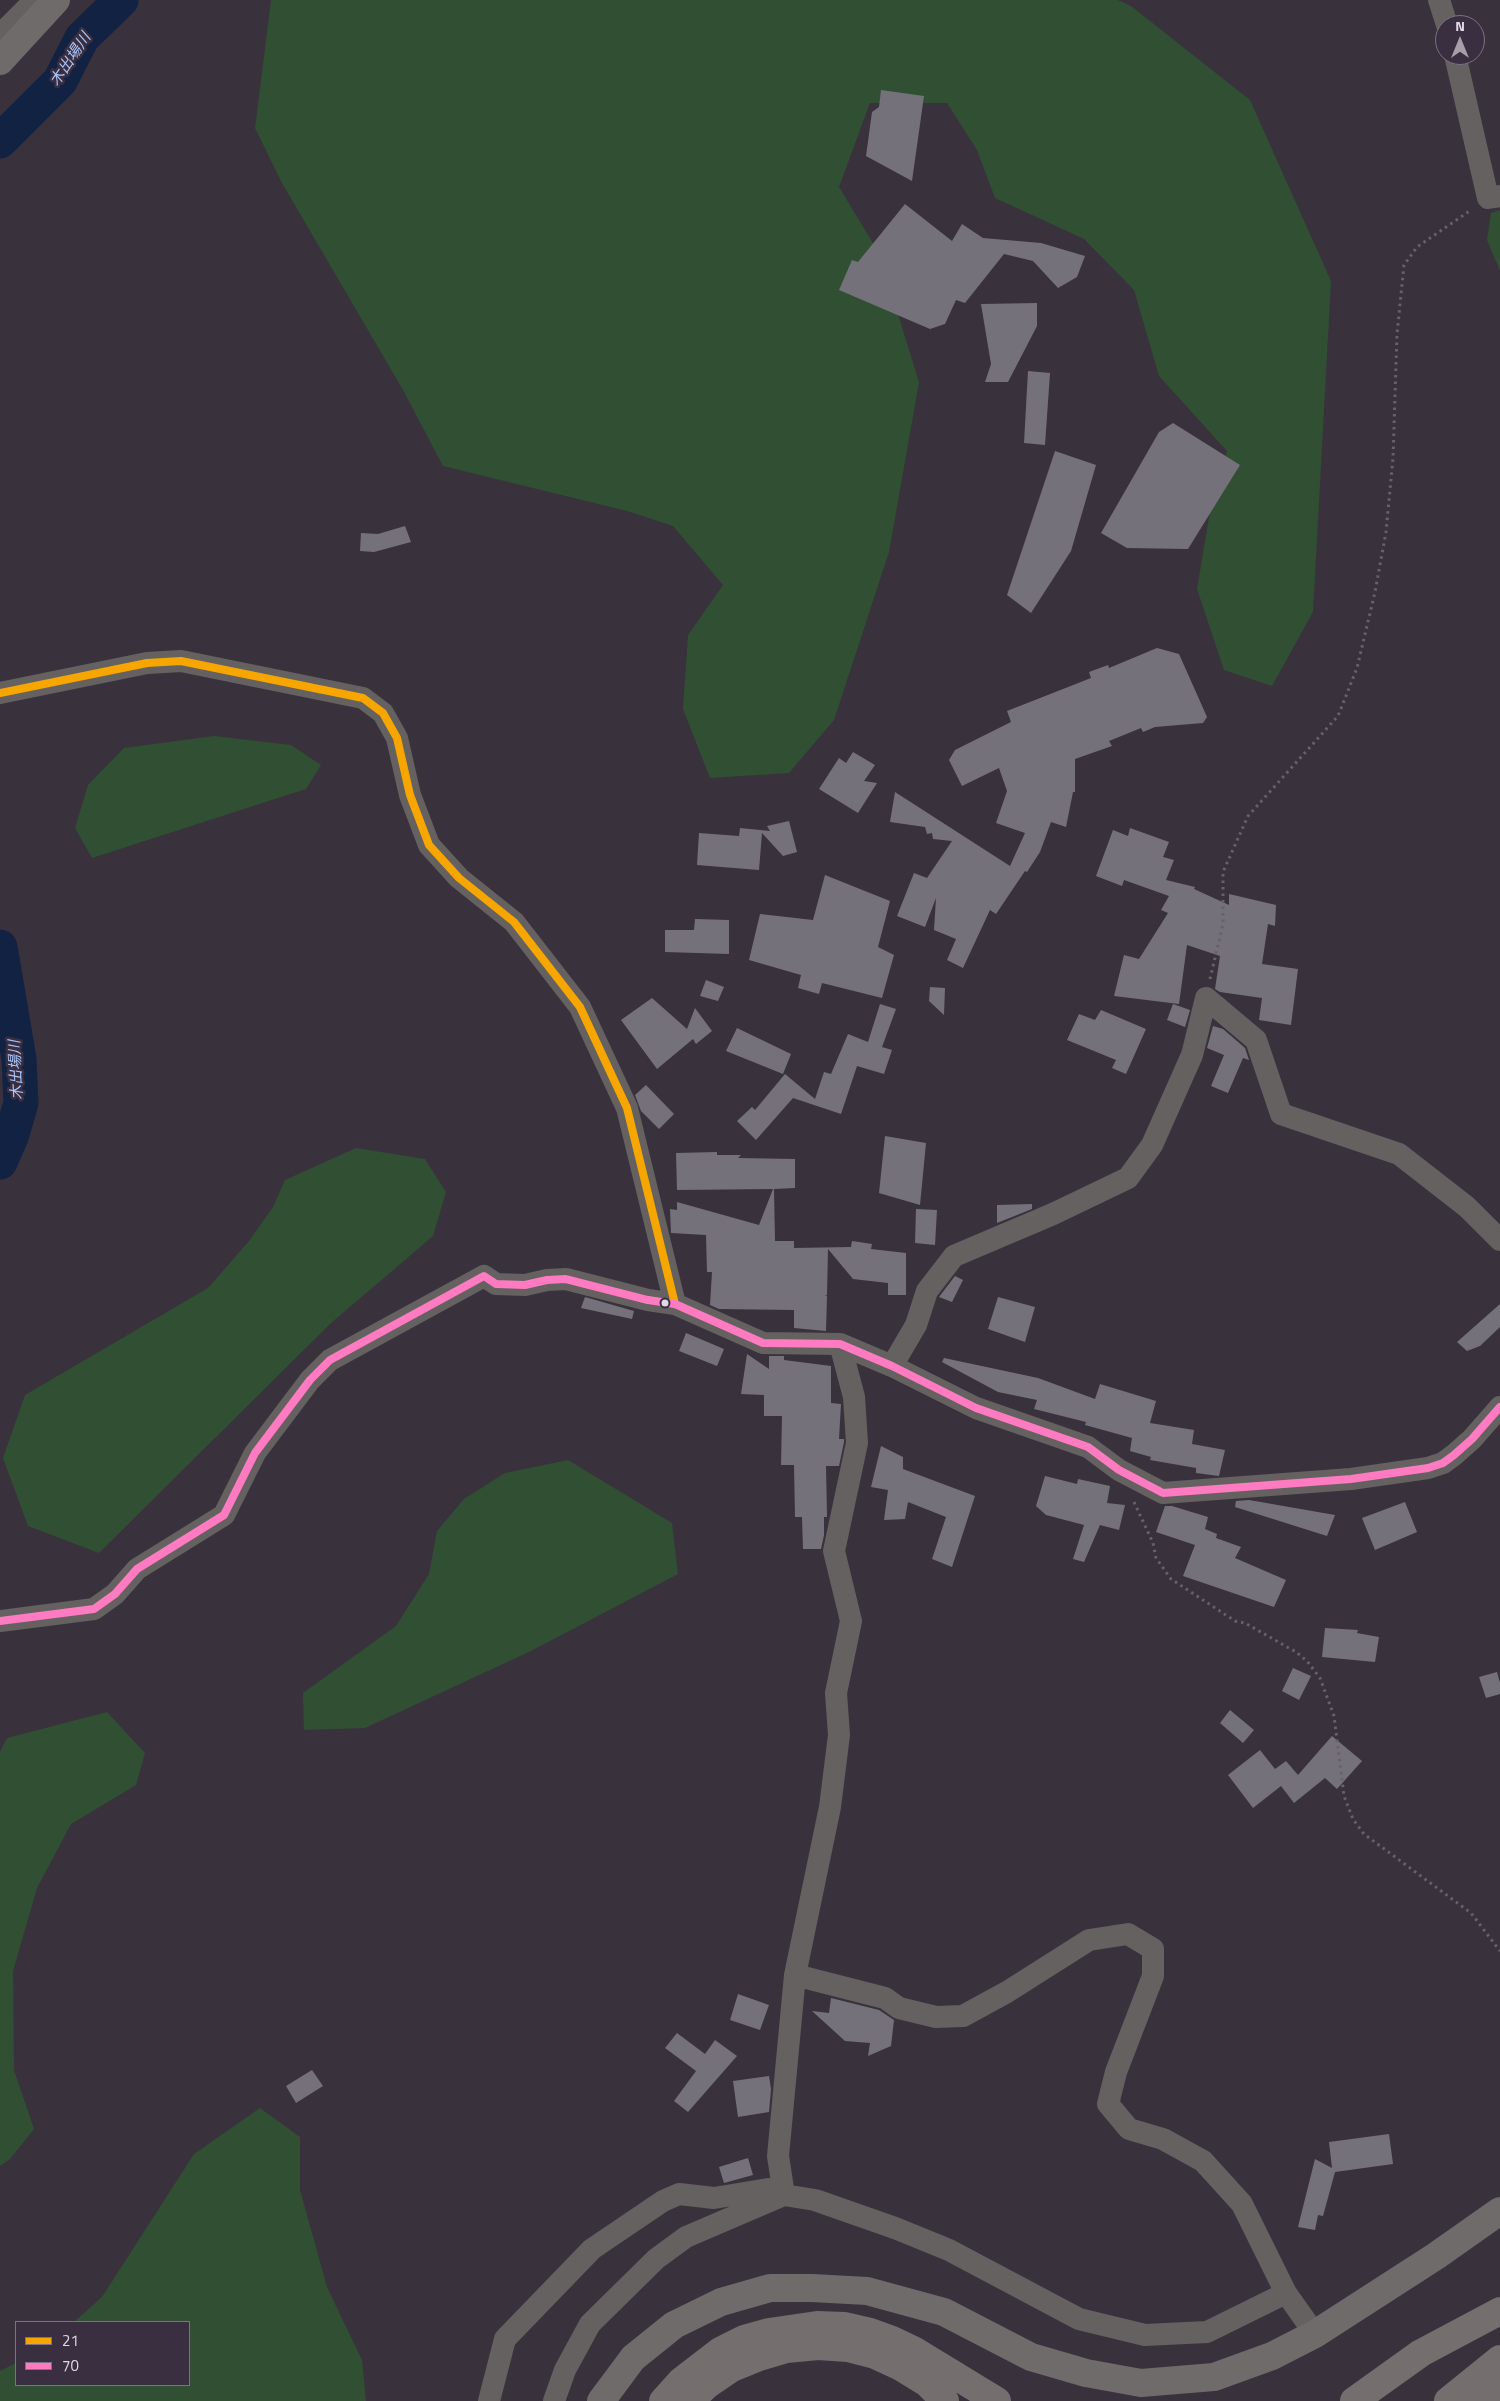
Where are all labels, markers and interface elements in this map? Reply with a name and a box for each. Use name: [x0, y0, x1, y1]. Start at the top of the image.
north arrow: [1435, 15, 1485, 65]
text: N: [1455, 15, 1465, 36]
water label: 木出場川: [47, 30, 95, 90]
water label: 木出場川: [6, 1040, 28, 1100]
unlabelled marker: [660, 1298, 670, 1308]
legend: [15, 2321, 190, 2386]
text: 21: [62, 2329, 79, 2352]
text: 70: [62, 2354, 79, 2377]

